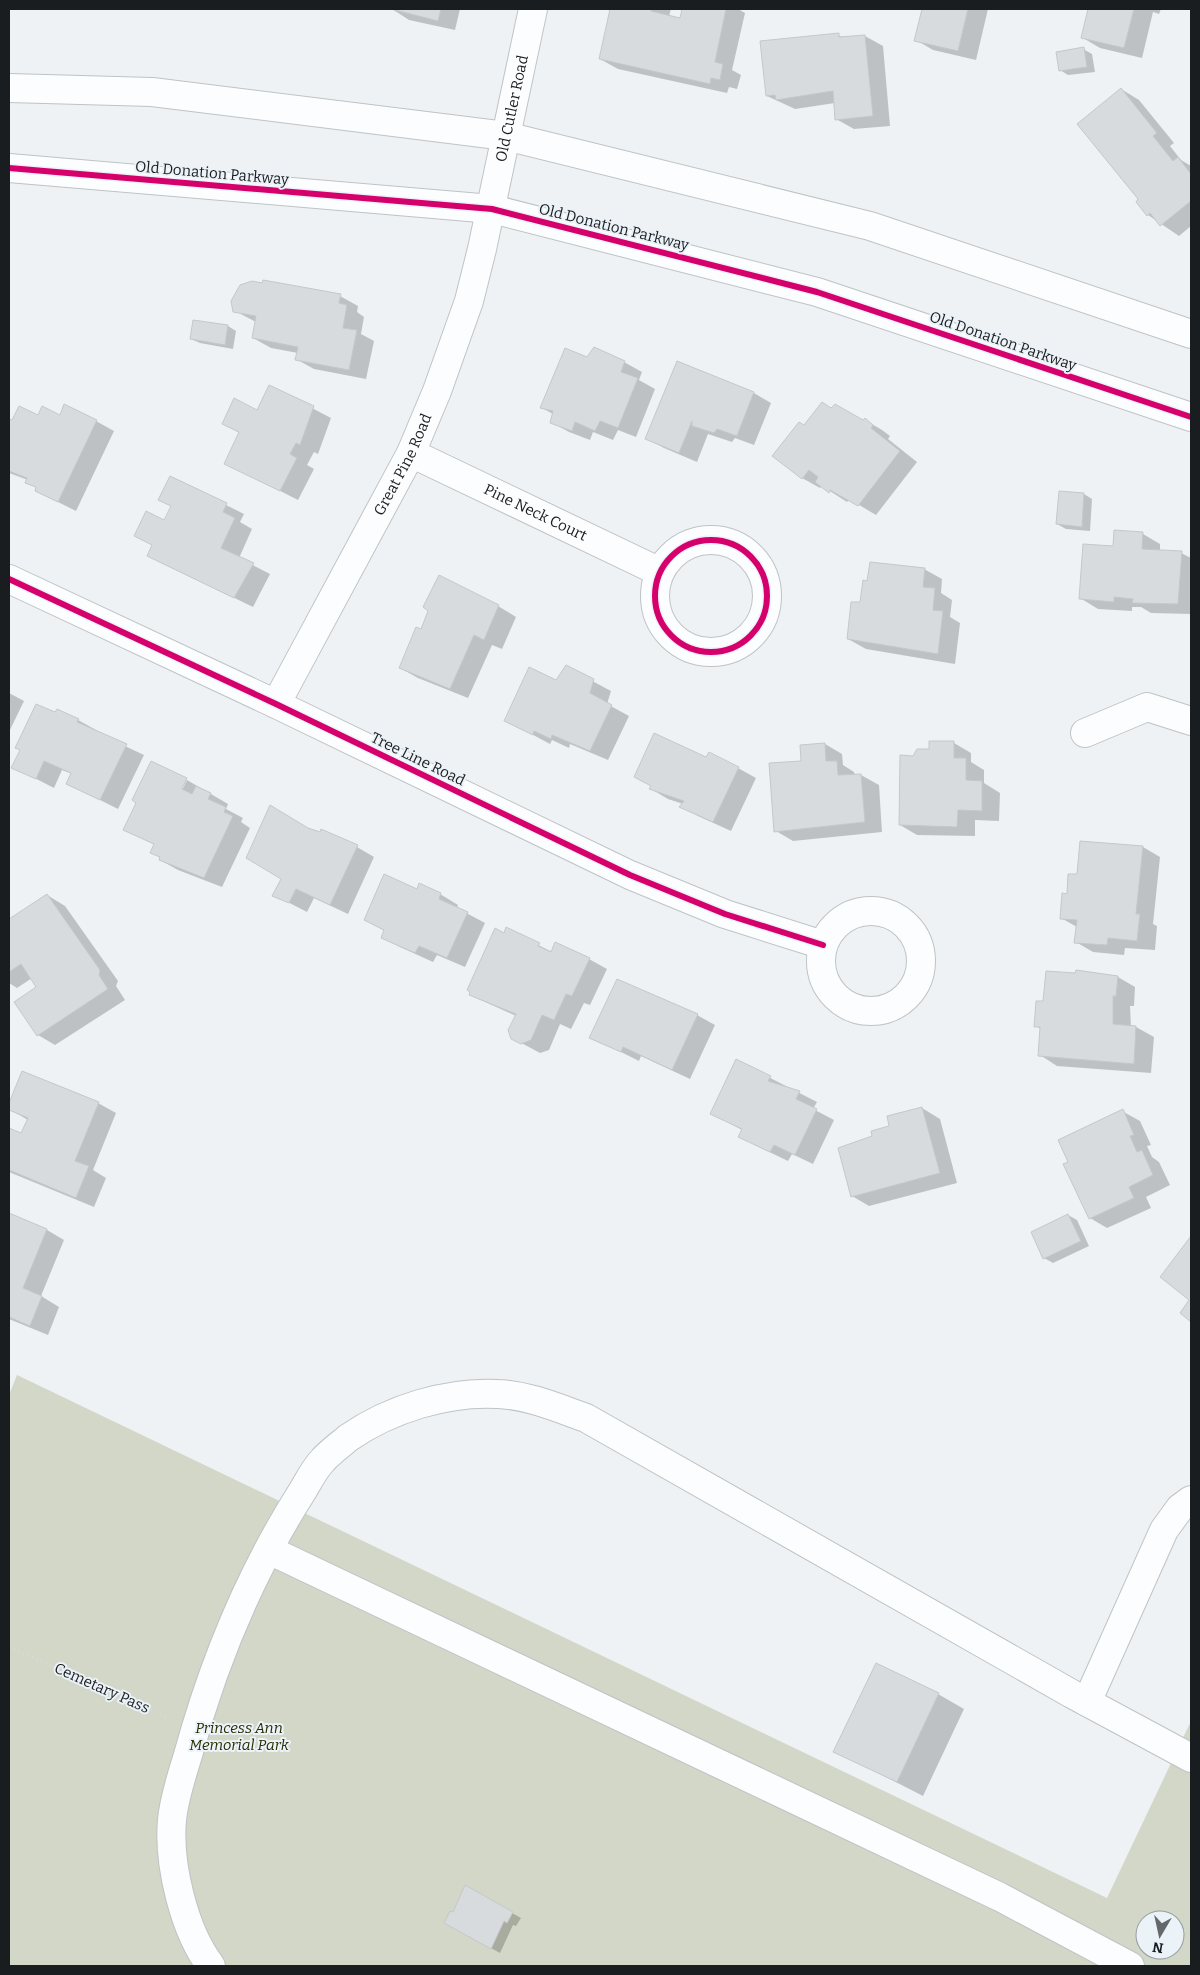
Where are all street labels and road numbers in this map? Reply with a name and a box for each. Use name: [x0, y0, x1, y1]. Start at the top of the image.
street label: Old Cutler Road: [492, 53, 532, 164]
street label: Old Donation Parkway: [134, 157, 290, 189]
street label: Old Donation Parkway: [537, 200, 691, 254]
street label: Old Donation Parkway: [927, 307, 1079, 375]
street label: Great Pine Road: [370, 411, 435, 519]
street label: Pine Neck Court: [481, 480, 590, 545]
street label: Tree Line Road: [368, 728, 468, 790]
street label: Cemetary Pass: [52, 1659, 152, 1717]

